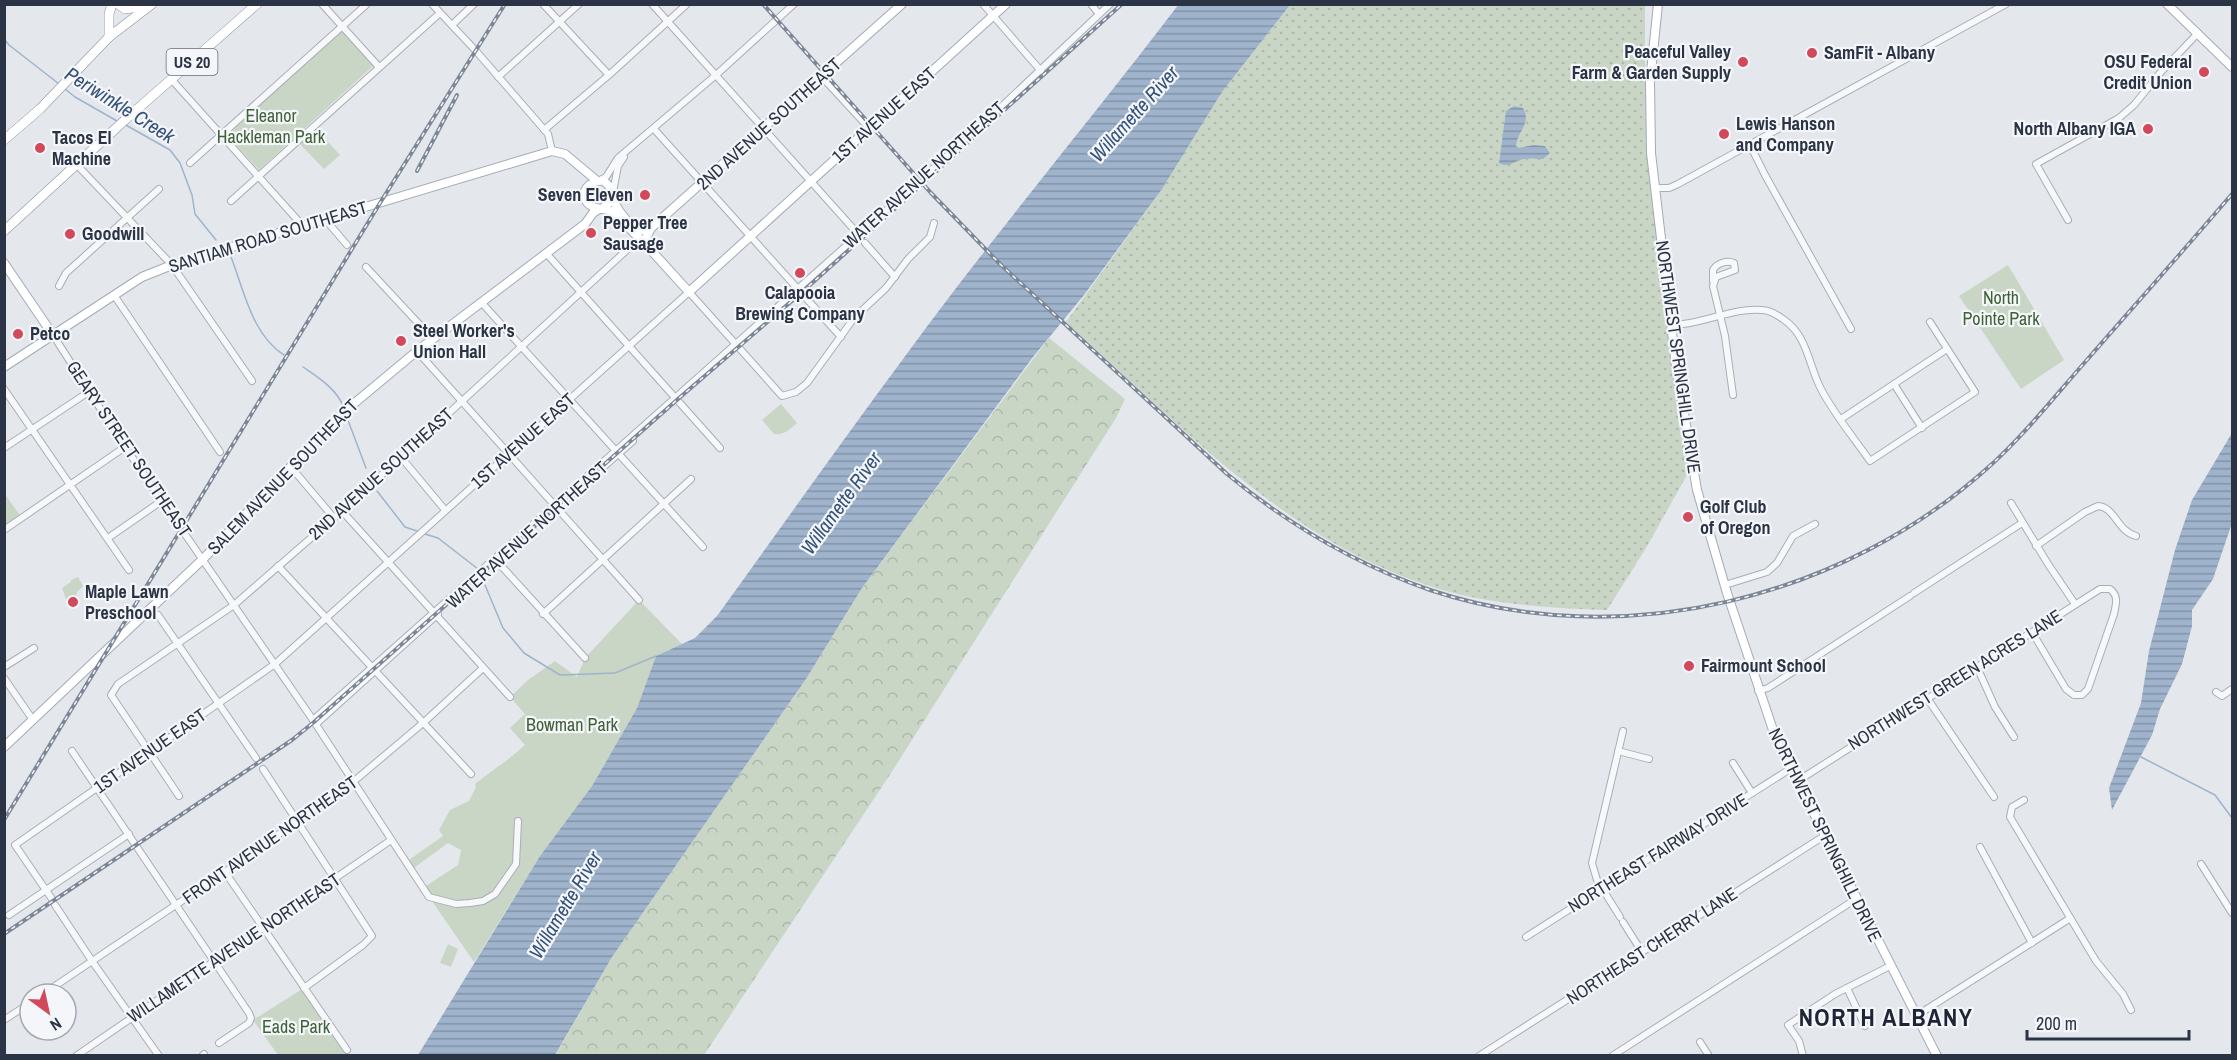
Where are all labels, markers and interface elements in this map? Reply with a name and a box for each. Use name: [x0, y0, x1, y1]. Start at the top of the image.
place label: Peaceful Valley Farm & Garden Supply: [1572, 39, 1732, 85]
place label: SamFit - Albany: [1824, 40, 1936, 65]
marker: SamFit - Albany: [1805, 46, 1819, 60]
road number: US 20: [166, 49, 218, 75]
place label: OSU Federal Credit Union: [2103, 49, 2192, 95]
street label: 2ND AVENUE SOUTHEAST: [691, 52, 846, 195]
marker: Peaceful Valley Farm & Garden Supply: [1736, 55, 1750, 69]
water label: Willamette River: [1083, 59, 1184, 168]
water label: Periwinkle Creek: [60, 60, 181, 150]
street label: 1ST AVENUE EAST: [826, 61, 941, 168]
marker: OSU Federal Credit Union: [2197, 65, 2211, 79]
street label: WATER AVENUE NORTHEAST: [837, 95, 1010, 254]
park label: Eleanor Hackleman Park: [217, 103, 326, 149]
place label: Lewis Hanson and Company: [1736, 111, 1835, 157]
place label: North Albany IGA: [2014, 116, 2136, 141]
marker: North Albany IGA: [2141, 122, 2155, 136]
place label: Tacos El Machine: [52, 125, 112, 171]
marker: Lewis Hanson and Company: [1717, 127, 1731, 141]
marker: Tacos El Machine: [33, 141, 47, 155]
place label: Seven Eleven: [538, 182, 633, 207]
marker: Seven Eleven: [638, 188, 652, 202]
street label: SANTIAM ROAD SOUTHEAST: [165, 194, 370, 279]
place label: Pepper Tree Sausage: [603, 210, 688, 256]
place label: Goodwill: [82, 221, 144, 246]
marker: Pepper Tree Sausage: [584, 226, 598, 240]
marker: Goodwill: [63, 227, 77, 241]
street label: NORTHWEST SPRINGHILL DRIVE: [1650, 239, 1707, 475]
marker: Calapooia Brewing Company: [793, 266, 807, 280]
place label: Calapooia Brewing Company: [735, 280, 866, 326]
park label: North Pointe Park: [1962, 285, 2040, 331]
place label: Steel Worker's Union Hall: [413, 318, 515, 364]
place label: Petco: [30, 321, 70, 346]
marker: Petco: [11, 327, 25, 341]
marker: Steel Worker's Union Hall: [394, 334, 408, 348]
street label: GEARY STREET SOUTHEAST: [61, 356, 198, 542]
street label: 1ST AVENUE EAST: [465, 387, 580, 494]
street label: SALEM AVENUE SOUTHEAST: [202, 393, 364, 560]
street label: 2ND AVENUE SOUTHEAST: [303, 402, 458, 545]
water label: Willamette River: [794, 445, 887, 560]
street label: WATER AVENUE NORTHEAST: [440, 455, 613, 614]
place label: Golf Club of Oregon: [1700, 494, 1771, 540]
marker: Golf Club of Oregon: [1681, 510, 1695, 524]
place label: Maple Lawn Preschool: [85, 579, 169, 625]
marker: Maple Lawn Preschool: [66, 595, 80, 609]
street label: NORTHWEST GREEN ACRES LANE: [1843, 603, 2067, 756]
place label: Fairmount School: [1701, 653, 1826, 678]
marker: Fairmount School: [1682, 659, 1696, 673]
street label: 1ST AVENUE EAST: [88, 702, 211, 799]
park label: Bowman Park: [526, 712, 619, 737]
street label: NORTHWEST SPRINGHILL DRIVE: [1763, 724, 1888, 946]
street label: FRONT AVENUE NORTHEAST: [177, 770, 362, 910]
street label: NORTHEAST FAIRWAY DRIVE: [1563, 787, 1753, 918]
water label: Willamette River: [522, 846, 608, 963]
street label: WILLAMETTE AVENUE NORTHEAST: [122, 867, 345, 1028]
street label: NORTHEAST CHERRY LANE: [1561, 881, 1742, 1010]
north arrow: [18, 982, 78, 1042]
district label: NORTH ALBANY: [1799, 1001, 1973, 1033]
scale bar: [2027, 1003, 2189, 1041]
text: 200 m: [2036, 1011, 2077, 1036]
text: N: [46, 1013, 66, 1036]
park label: Eads Park: [262, 1014, 331, 1039]

